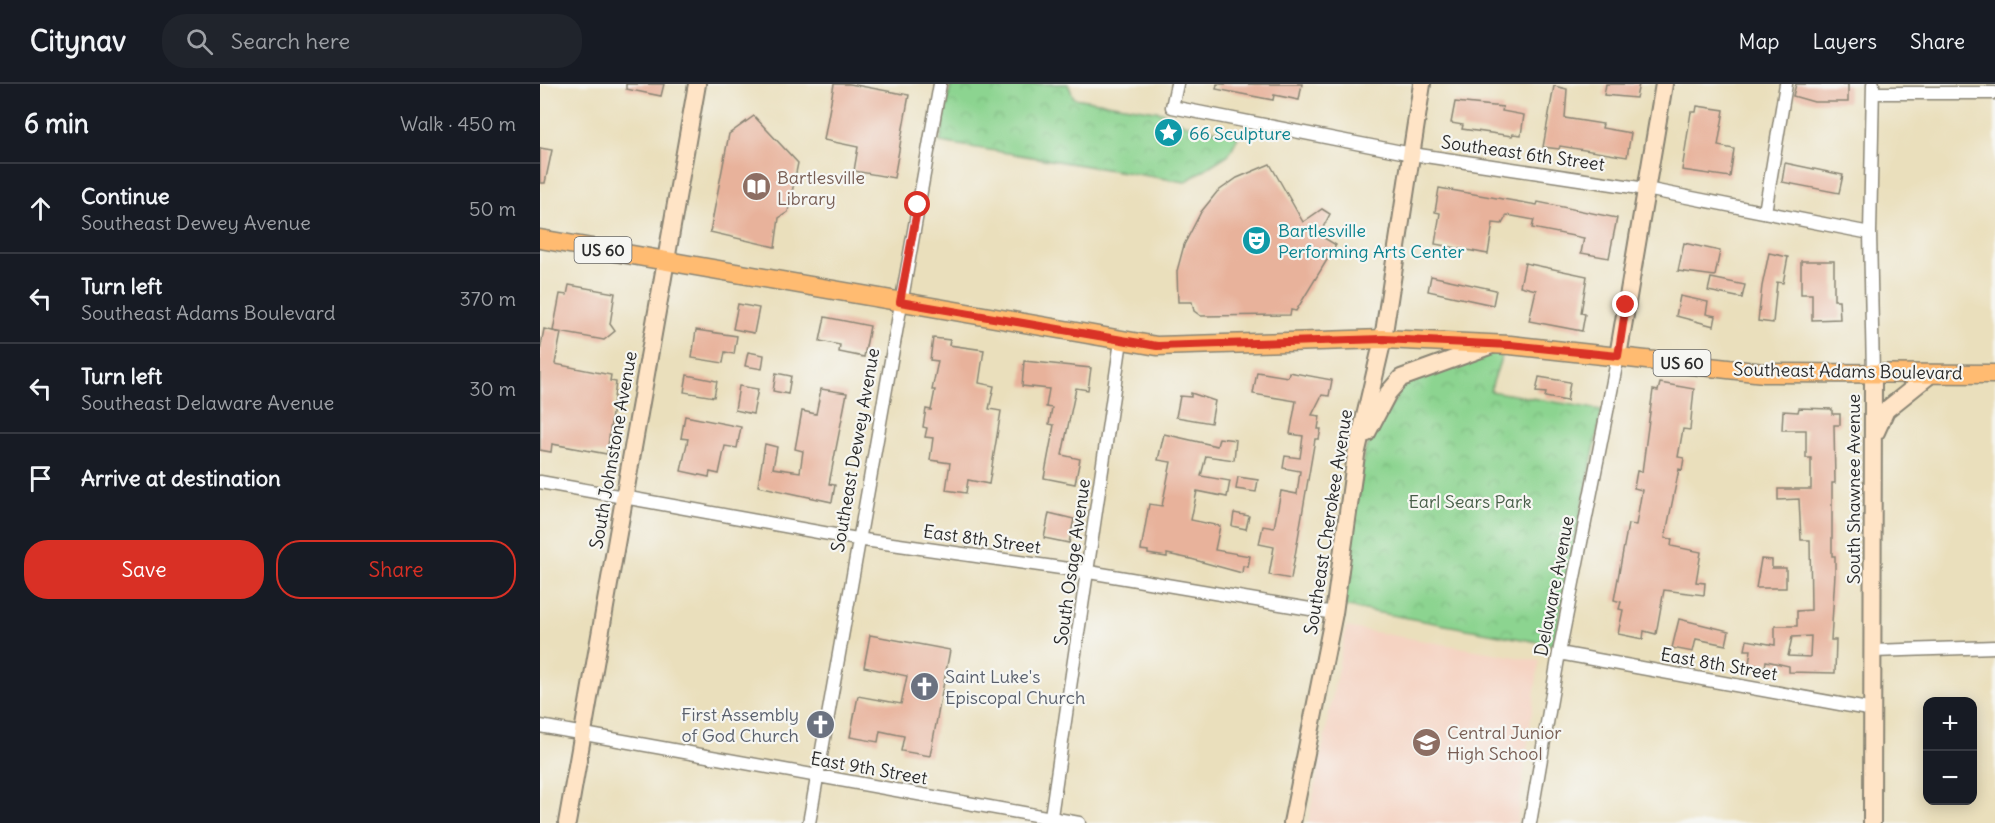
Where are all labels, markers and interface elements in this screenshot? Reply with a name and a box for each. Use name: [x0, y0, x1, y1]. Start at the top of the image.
search box: [162, 14, 582, 68]
text: Citynav: [30, 23, 126, 59]
icon: search: [183, 25, 216, 58]
text: Search here: [231, 27, 350, 55]
text: Map: [1739, 28, 1779, 55]
text: Layers: [1812, 28, 1877, 55]
text: Share: [1910, 28, 1965, 55]
text: 6 min: [24, 107, 89, 140]
text: Walk · 450 m: [400, 111, 516, 136]
place icon: 66 Sculpture: [1152, 117, 1184, 149]
place label: 66 Sculpture: [1189, 122, 1291, 145]
street label: Southeast 6th Street: [1440, 130, 1606, 176]
place label: Bartlesville Library: [777, 166, 865, 210]
library icon: Bartlesville Library: [740, 171, 772, 203]
text: Continue: [81, 182, 170, 210]
route start: [904, 191, 930, 217]
icon: ahead: [24, 192, 57, 225]
text: 50 m: [469, 196, 516, 221]
text: Southeast Dewey Avenue: [81, 210, 311, 235]
place label: Bartlesville Performing Arts Center: [1278, 219, 1465, 263]
theatre icon: Bartlesville Performing Arts Center: [1241, 224, 1273, 256]
road number: US 60: [574, 237, 632, 263]
text: Turn left: [81, 272, 162, 300]
icon: left: [24, 282, 57, 315]
text: 370 m: [459, 286, 516, 311]
route end: [1612, 291, 1638, 317]
text: Southeast Adams Boulevard: [81, 300, 336, 325]
street label: Southeast Dewey Avenue: [826, 346, 884, 554]
street label: South Johnstone Avenue: [584, 349, 642, 551]
road number: US 60: [1654, 350, 1710, 376]
street label: Southeast Adams Boulevard: [1733, 358, 1963, 385]
text: Turn left: [81, 362, 162, 390]
icon: left: [24, 372, 57, 405]
text: 30 m: [469, 376, 516, 401]
text: Southeast Delaware Avenue: [81, 390, 334, 415]
street label: South Shawnee Avenue: [1842, 394, 1865, 584]
street label: Southeast Cherokee Avenue: [1299, 408, 1357, 636]
icon: arrive: [24, 462, 57, 495]
text: Arrive at destination: [81, 464, 281, 492]
street label: South Osage Avenue: [1049, 477, 1095, 647]
park label: Earl Sears Park: [1408, 490, 1532, 513]
street label: Delaware Avenue: [1529, 514, 1579, 658]
street label: East 8th Street: [922, 519, 1042, 559]
button: Save: [24, 540, 264, 599]
button: Share: [276, 540, 516, 599]
street label: East 8th Street: [1659, 642, 1779, 686]
place label: Saint Luke's Episcopal Church: [945, 665, 1085, 709]
church icon: Saint Luke's Episcopal Church: [908, 670, 940, 702]
map controls: [1923, 697, 1977, 805]
button: +: [1923, 697, 1977, 751]
place label: First Assembly of God Church: [681, 703, 799, 747]
church icon: First Assembly of God Church: [804, 708, 836, 740]
place label: Central Junior High School: [1447, 721, 1562, 765]
school or university icon: Central Junior High School: [1410, 726, 1442, 758]
street label: East 9th Street: [809, 746, 929, 790]
button: −: [1923, 751, 1977, 805]

